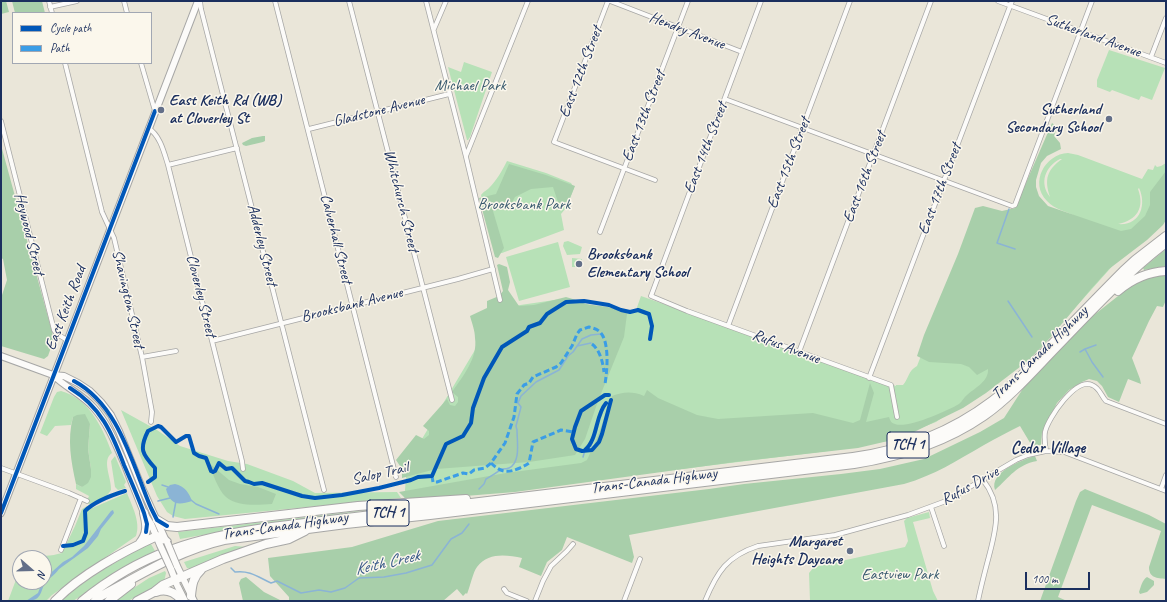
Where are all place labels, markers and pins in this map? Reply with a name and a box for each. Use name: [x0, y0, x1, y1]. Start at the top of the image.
place label: East Keith Rd (WB) at Cloverley St: [169, 91, 281, 129]
place label: Sutherland Secondary School: [1006, 100, 1101, 138]
marker: East Keith Rd (WB) at Cloverley St: [156, 105, 166, 115]
marker: Sutherland Secondary School: [1104, 114, 1114, 124]
place label: Brooksbank Elementary School: [587, 245, 689, 283]
marker: Brooksbank Elementary School: [574, 259, 584, 269]
place label: Margaret Heights Daycare: [751, 532, 842, 570]
marker: Margaret Heights Daycare: [845, 546, 855, 556]

